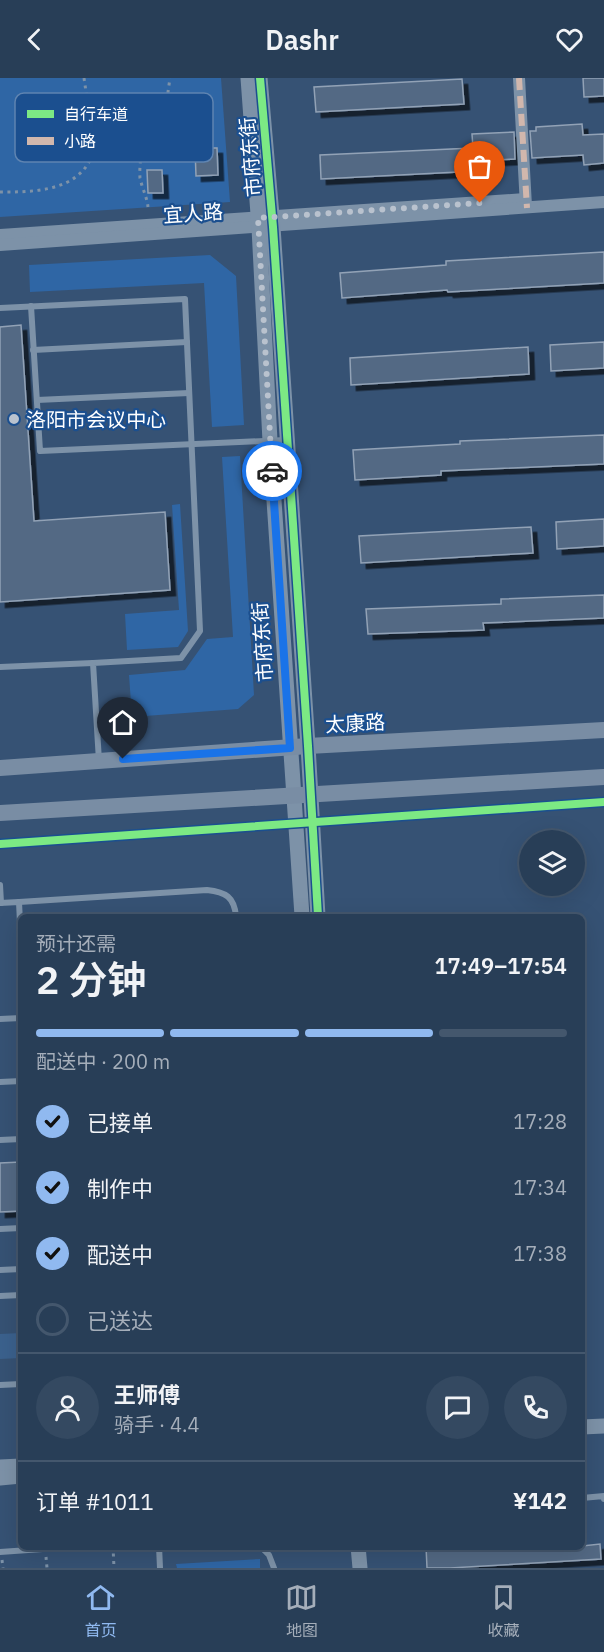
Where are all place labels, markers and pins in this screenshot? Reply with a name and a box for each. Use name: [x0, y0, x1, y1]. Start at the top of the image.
pin: [454, 141, 505, 203]
place label: 洛阳市会议中心: [26, 406, 166, 433]
marker: 洛阳市会议中心: [7, 412, 21, 426]
pin: [97, 697, 148, 759]

